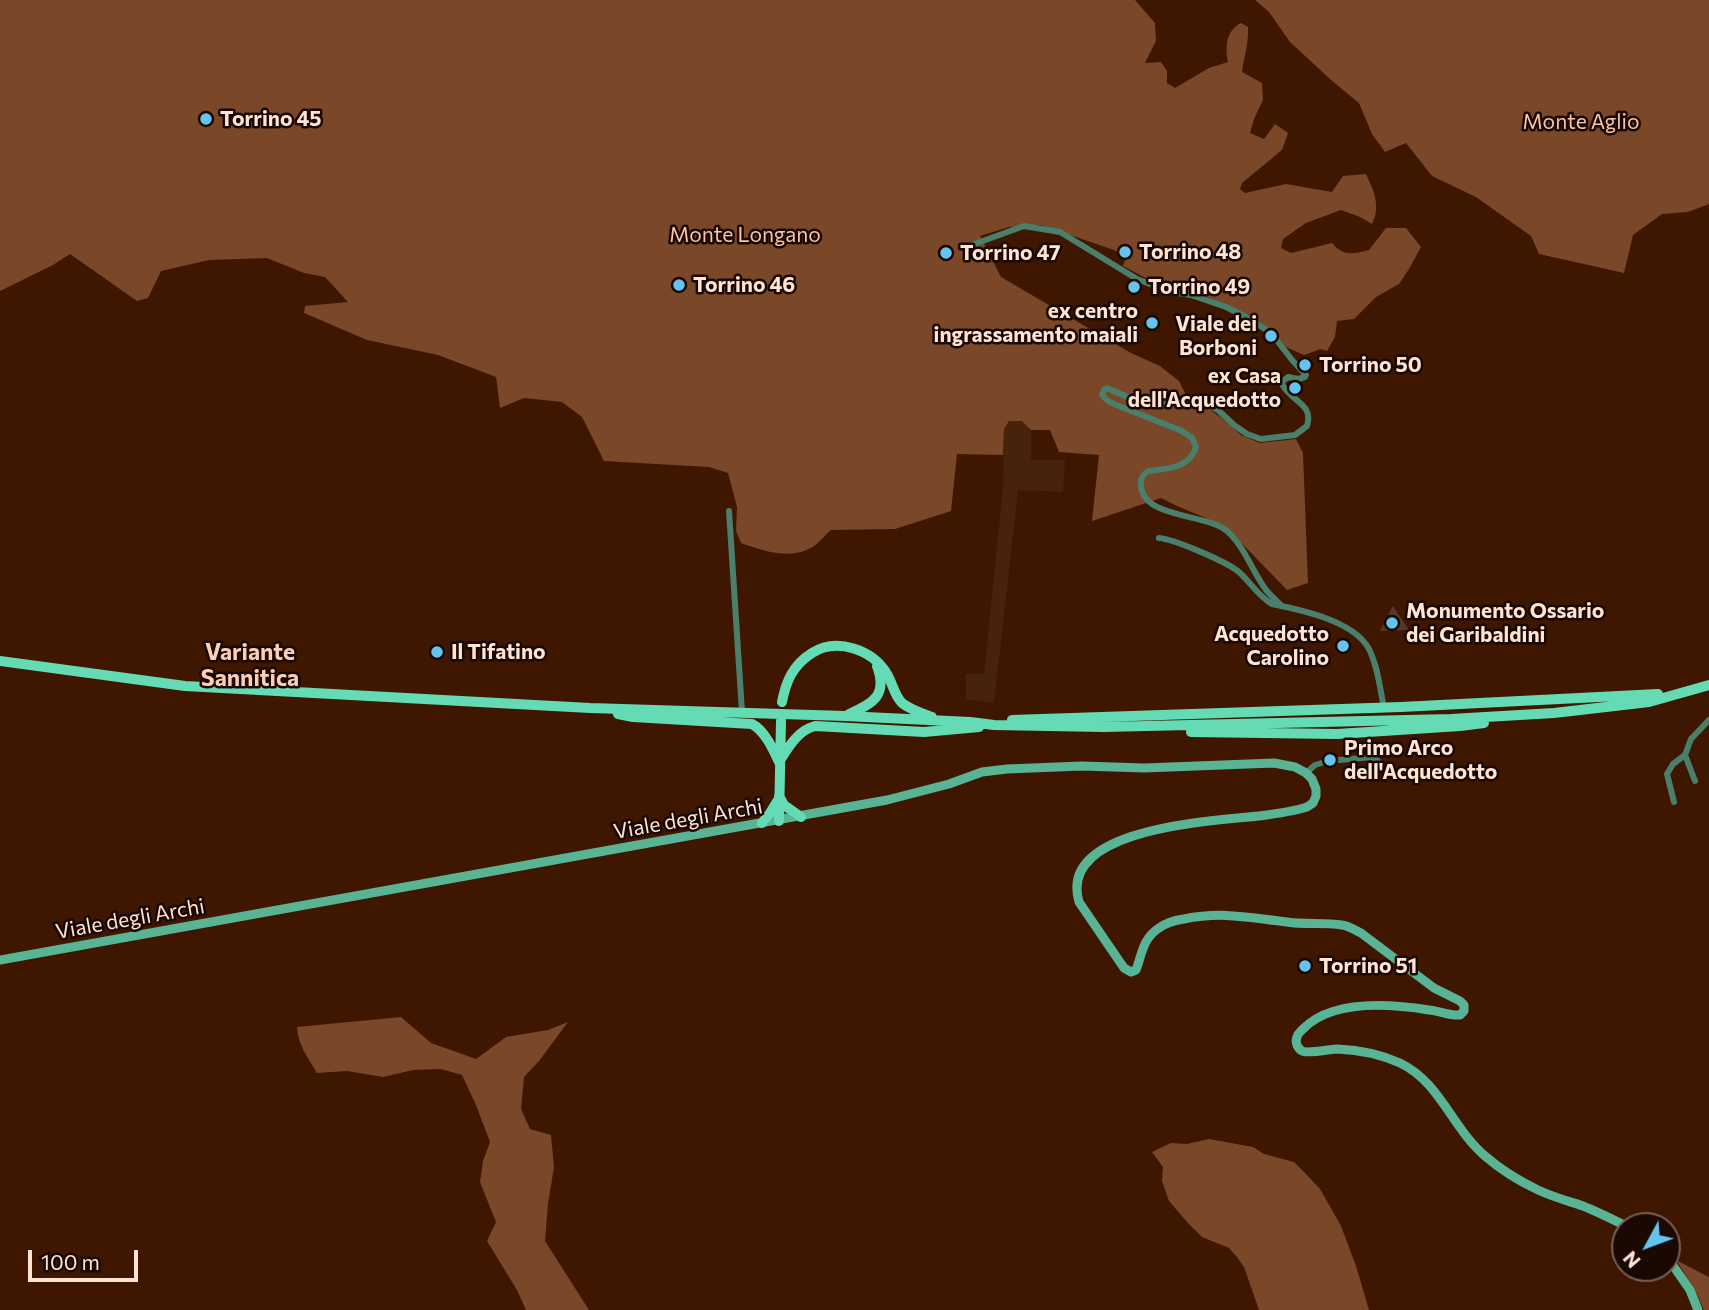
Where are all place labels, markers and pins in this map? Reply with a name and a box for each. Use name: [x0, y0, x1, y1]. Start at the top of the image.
place label: Torrino 45: [220, 106, 322, 132]
marker: Torrino 45: [198, 111, 214, 127]
place label: Torrino 48: [1139, 239, 1241, 265]
place label: Torrino 47: [960, 240, 1060, 266]
marker: Torrino 48: [1117, 244, 1133, 260]
marker: Torrino 47: [938, 245, 954, 261]
place label: Torrino 46: [693, 272, 795, 298]
place label: Torrino 49: [1148, 274, 1250, 300]
marker: Torrino 46: [671, 277, 687, 293]
marker: Torrino 49: [1126, 279, 1142, 295]
place label: ex centro ingrassamento maiali: [934, 298, 1138, 348]
place label: Viale dei Borboni: [1175, 311, 1257, 361]
marker: ex centro ingrassamento maiali: [1144, 315, 1160, 331]
marker: Viale dei Borboni: [1263, 328, 1279, 344]
place label: Torrino 50: [1319, 352, 1422, 378]
marker: Torrino 50: [1297, 357, 1313, 373]
place label: ex Casa dell'Acquedotto: [1128, 363, 1281, 413]
marker: ex Casa dell'Acquedotto: [1287, 380, 1303, 396]
place label: Monumento Ossario dei Garibaldini: [1406, 598, 1604, 648]
marker: Monumento Ossario dei Garibaldini: [1384, 615, 1400, 631]
place label: Acquedotto Carolino: [1214, 621, 1329, 671]
marker: Acquedotto Carolino: [1335, 638, 1351, 654]
place label: Il Tifatino: [451, 639, 546, 665]
marker: Il Tifatino: [429, 644, 445, 660]
place label: Primo Arco dell'Acquedotto: [1344, 735, 1497, 785]
marker: Primo Arco dell'Acquedotto: [1322, 752, 1338, 768]
place label: Torrino 51: [1319, 953, 1417, 979]
marker: Torrino 51: [1297, 958, 1313, 974]

